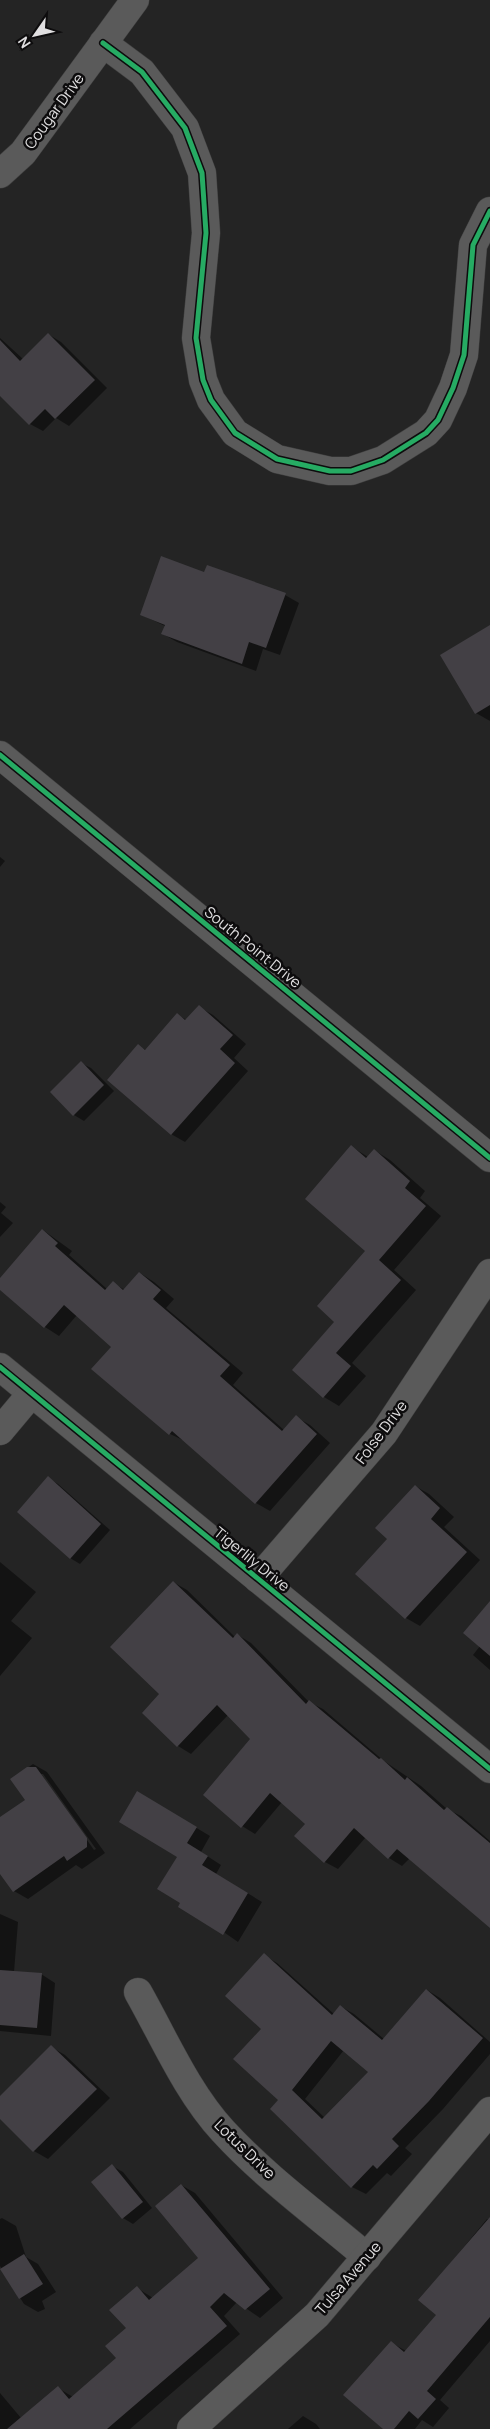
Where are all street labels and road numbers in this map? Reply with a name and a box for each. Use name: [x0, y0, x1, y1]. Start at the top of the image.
street label: Cougar Drive: [19, 69, 89, 153]
street label: South Point Drive: [200, 901, 306, 993]
street label: Folse Drive: [350, 1396, 412, 1468]
street label: Tigerlily Drive: [210, 1522, 295, 1596]
street label: Lotus Drive: [210, 2115, 280, 2184]
street label: Tulsa Avenue: [310, 2237, 386, 2319]

